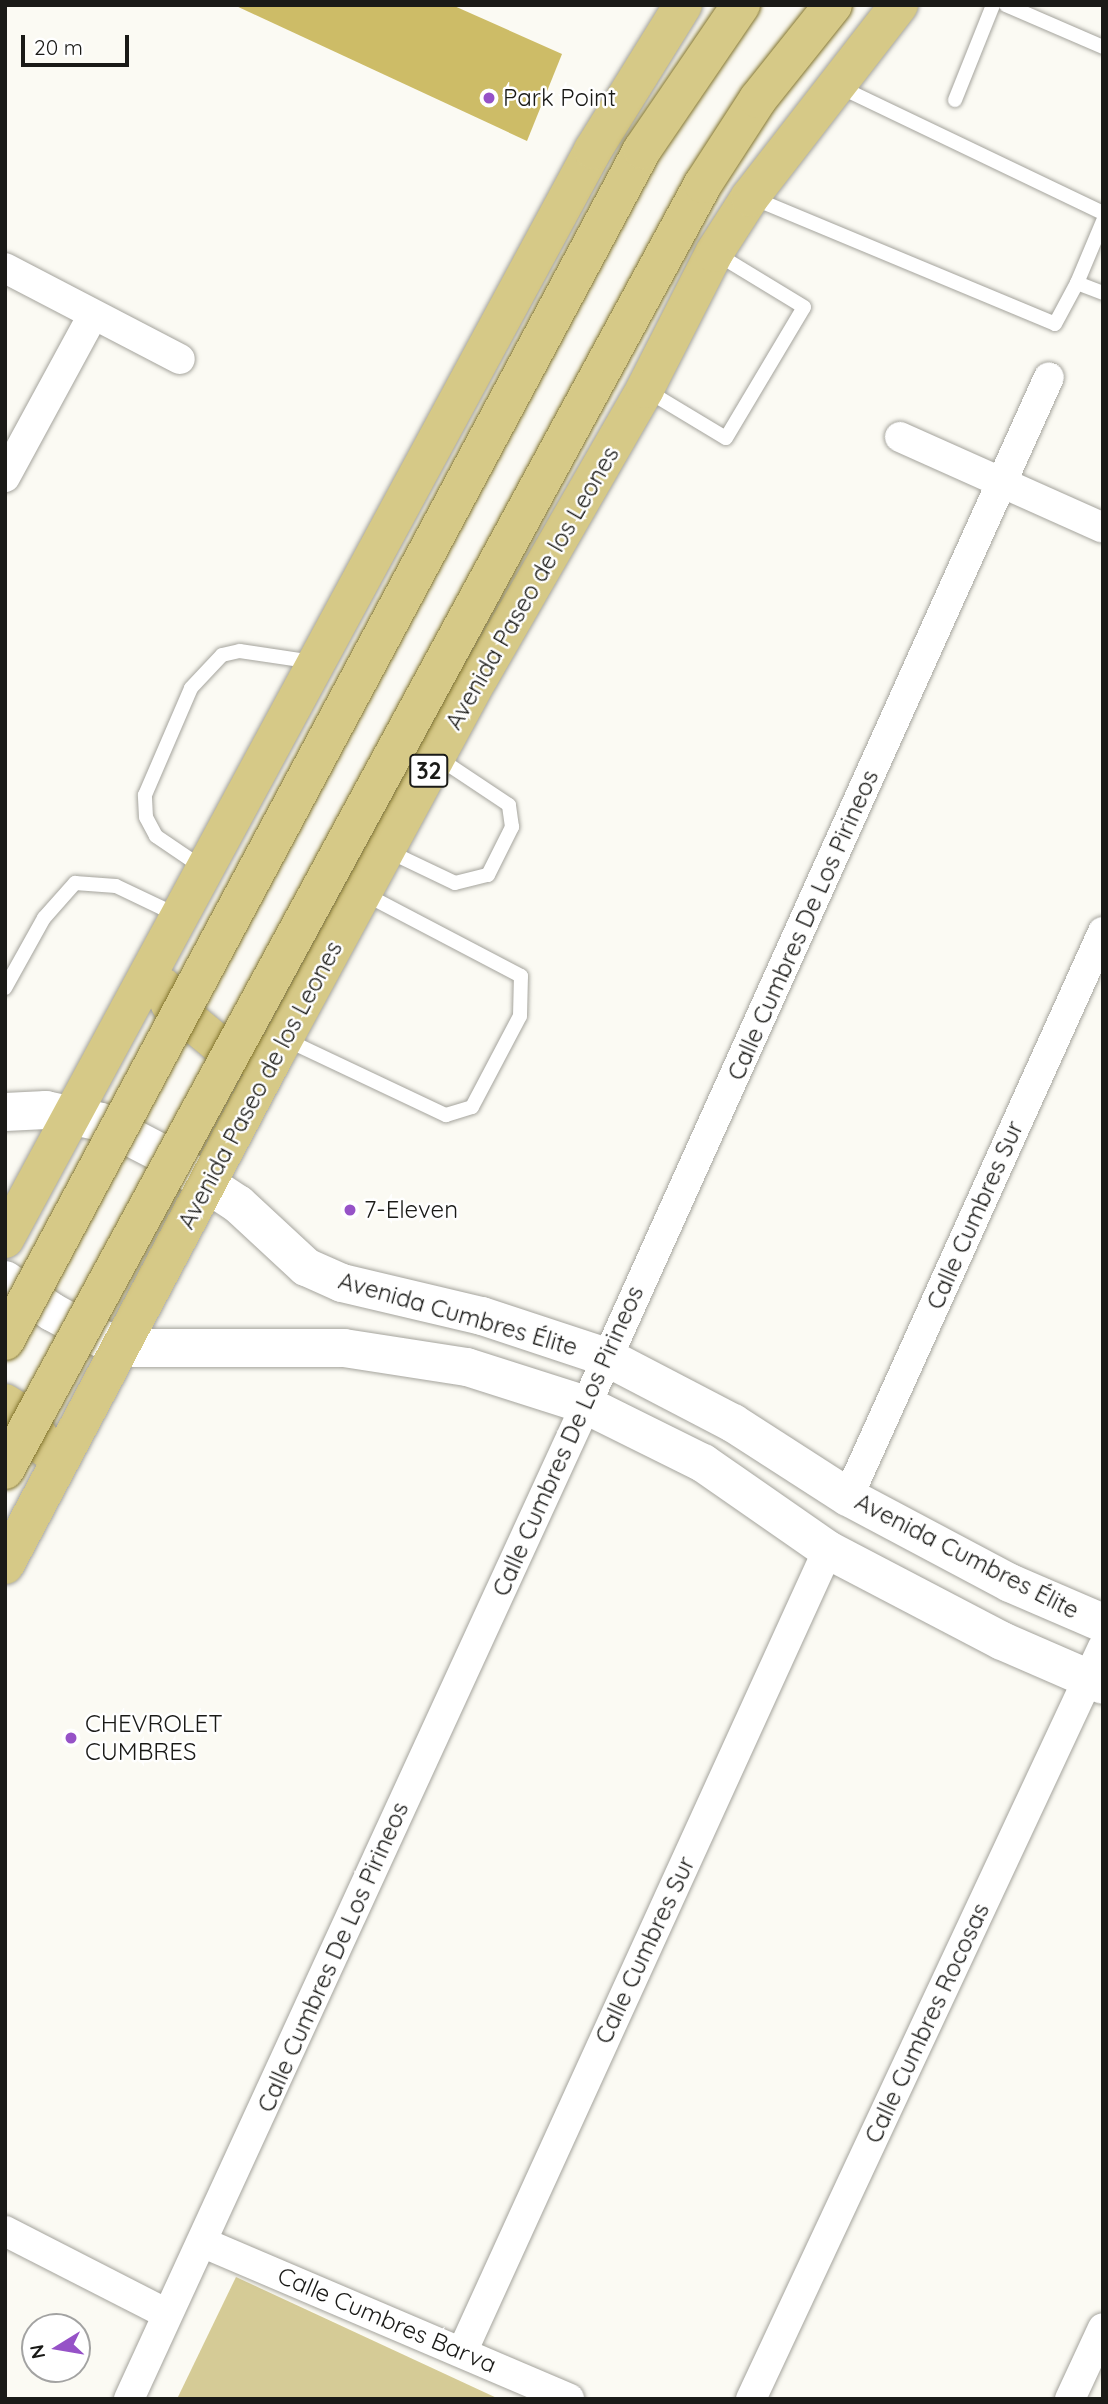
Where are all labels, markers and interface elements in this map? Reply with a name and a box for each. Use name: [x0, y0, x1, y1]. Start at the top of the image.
scale bar: [24, 21, 133, 65]
text: 20 m: [34, 34, 83, 60]
place label: Park Point: [503, 84, 616, 112]
marker: Park Point: [481, 90, 497, 106]
street label: Avenida Paseo de los Leones: [439, 441, 625, 735]
road number: 32: [408, 751, 450, 790]
street label: Calle Cumbres De Los Pirineos: [721, 765, 885, 1085]
street label: Avenida Paseo de los Leones: [172, 936, 348, 1234]
street label: Calle Cumbres Sur: [920, 1116, 1030, 1314]
place label: 7-Eleven: [364, 1196, 458, 1224]
marker: 7-Eleven: [342, 1202, 358, 1218]
street label: Avenida Cumbres Élite: [335, 1266, 581, 1362]
street label: Calle Cumbres De Los Pirineos: [486, 1281, 650, 1601]
street label: Avenida Cumbres Élite: [850, 1487, 1084, 1625]
place label: CHEVROLET CUMBRES: [85, 1710, 223, 1766]
marker: CHEVROLET CUMBRES: [63, 1730, 79, 1746]
street label: Calle Cumbres De Los Pirineos: [251, 1797, 415, 2117]
street label: Calle Cumbres Sur: [589, 1852, 701, 2048]
street label: Calle Cumbres Rocosas: [859, 1898, 995, 2148]
street label: Calle Cumbres Barva: [273, 2261, 501, 2379]
north arrow: [21, 2313, 91, 2383]
text: N: [24, 2342, 50, 2361]

